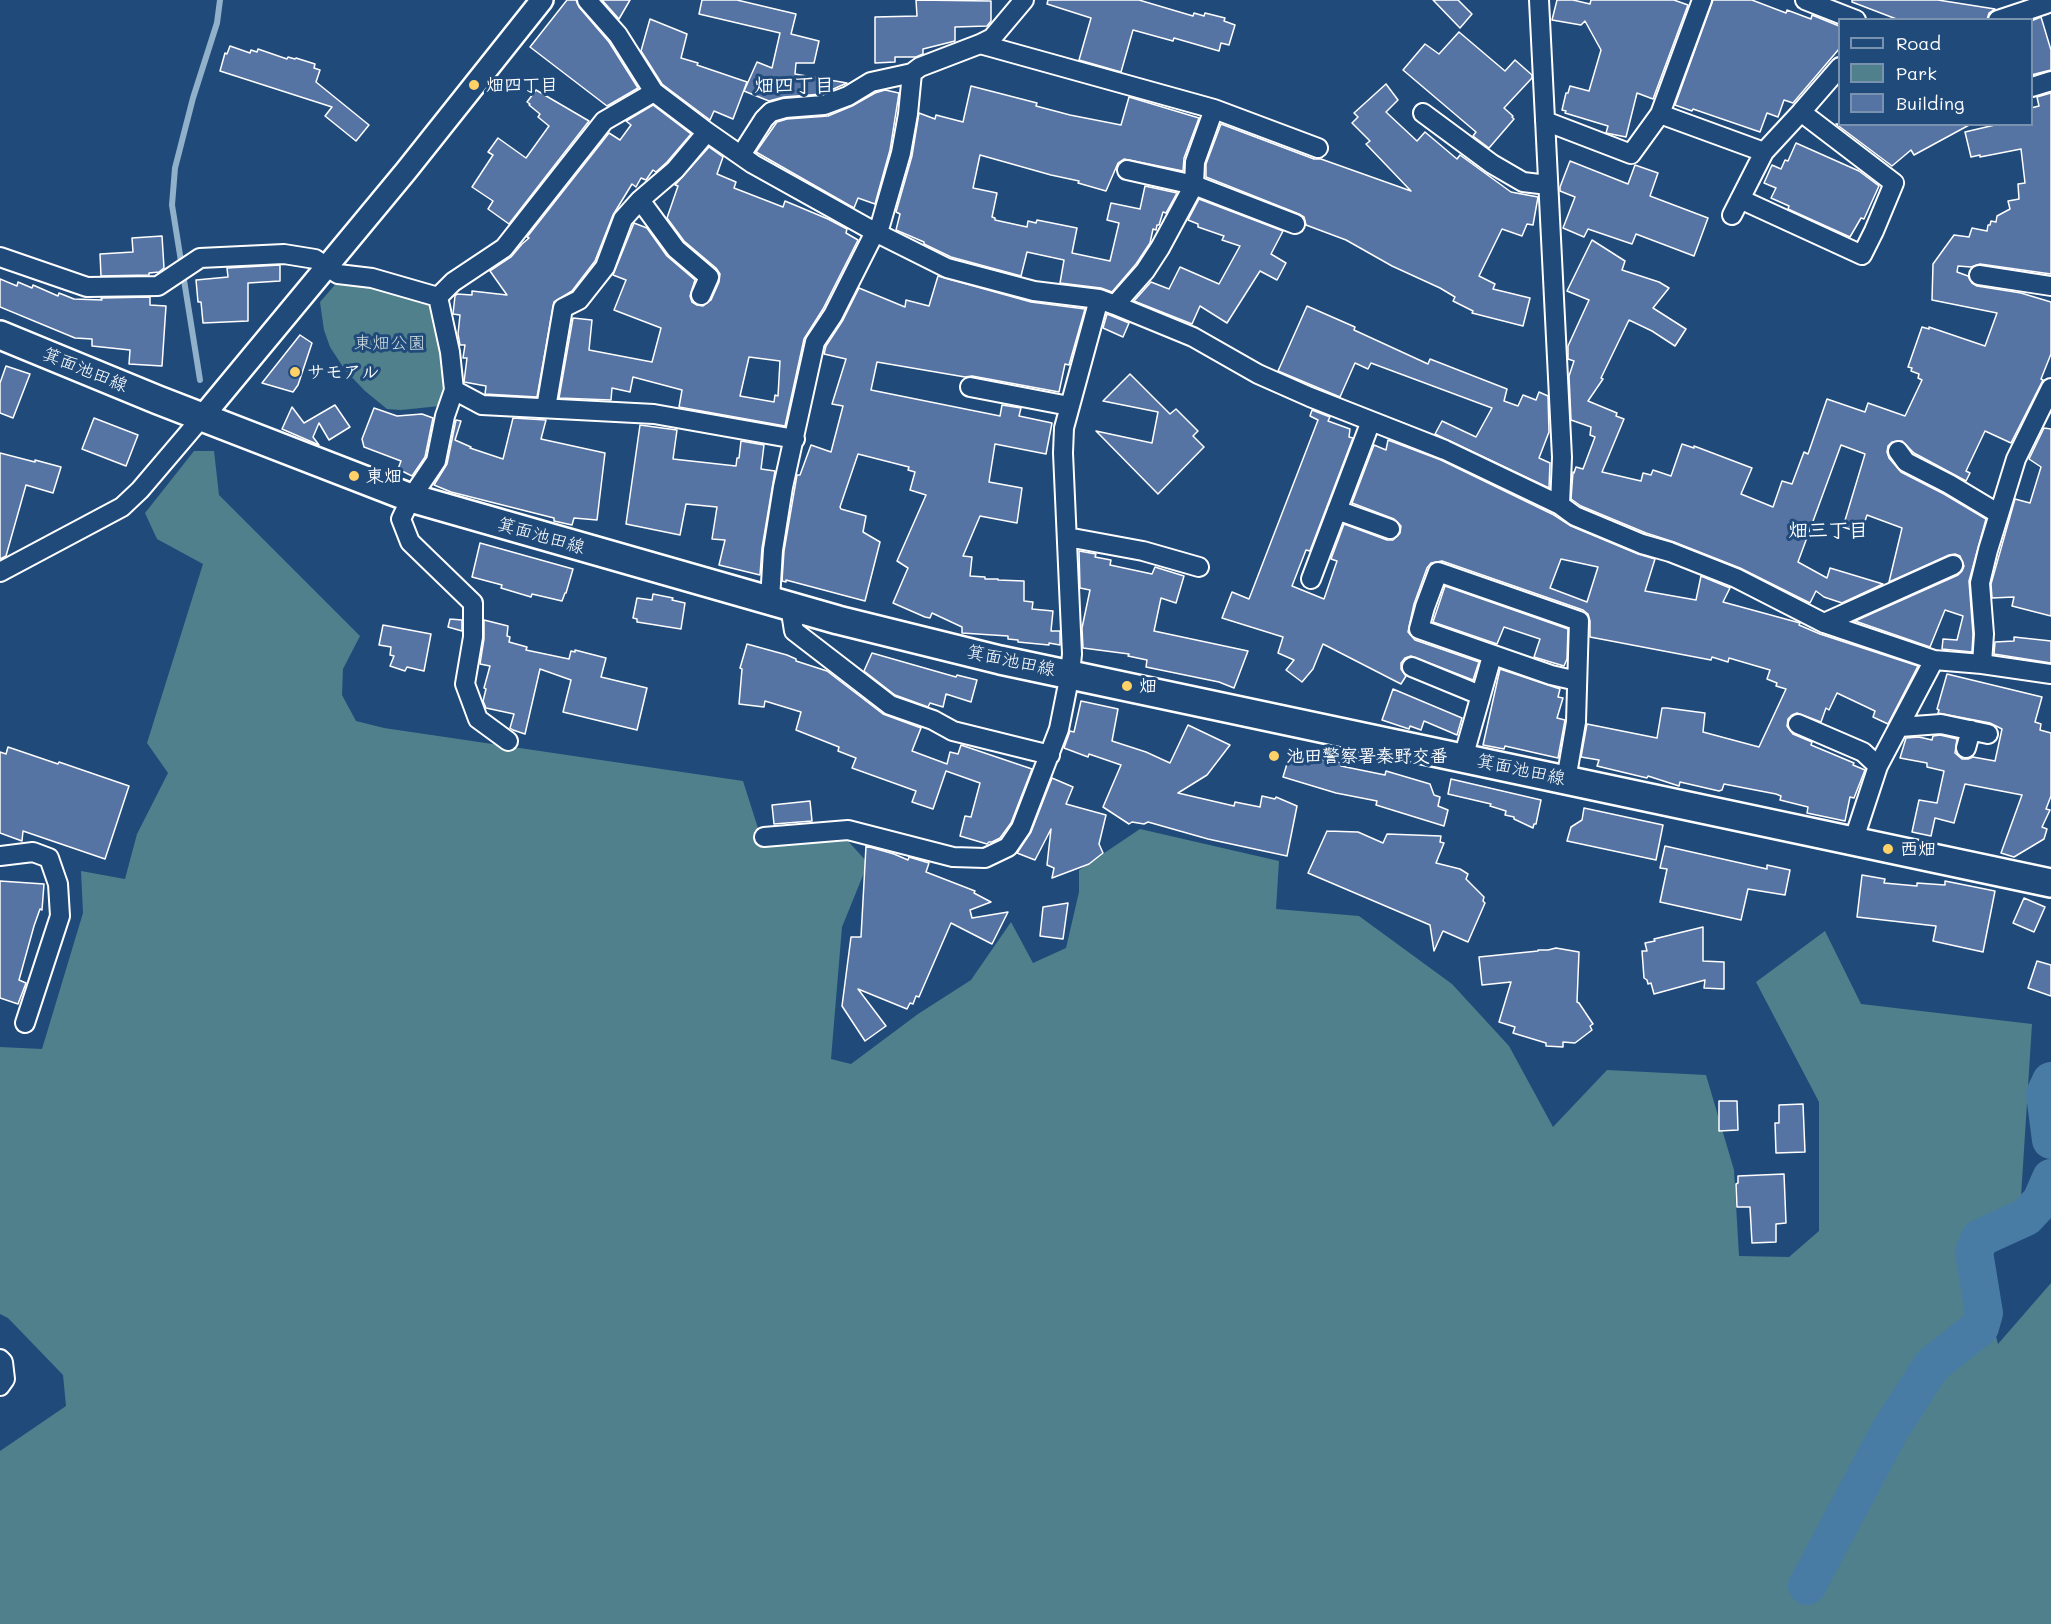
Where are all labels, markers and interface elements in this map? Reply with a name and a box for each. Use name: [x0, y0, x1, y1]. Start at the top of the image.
legend: [1838, 18, 2033, 126]
text: Road: [1896, 31, 1941, 55]
text: Park: [1896, 61, 1937, 85]
place label: 畑四丁目: [486, 74, 558, 96]
district label: 畑四丁目: [754, 74, 834, 98]
marker: 畑四丁目: [467, 78, 481, 92]
text: Building: [1896, 91, 1964, 115]
park label: 東畑公園: [354, 332, 426, 354]
street label: 箕面池田線: [39, 343, 131, 397]
place label: サモアル: [307, 361, 379, 383]
marker: サモアル: [288, 365, 302, 379]
place label: 東畑: [366, 465, 402, 487]
marker: 東畑: [347, 469, 361, 483]
street label: 箕面池田線: [495, 513, 587, 559]
district label: 畑三丁目: [1788, 519, 1868, 543]
street label: 箕面池田線: [965, 641, 1057, 681]
place label: 畑: [1139, 675, 1157, 697]
marker: 畑: [1120, 679, 1134, 693]
place label: 池田警察署秦野交番: [1286, 745, 1448, 767]
marker: 池田警察署秦野交番: [1267, 749, 1281, 763]
street label: 箕面池田線: [1475, 750, 1567, 790]
place label: 西畑: [1900, 838, 1936, 860]
marker: 西畑: [1881, 842, 1895, 856]

